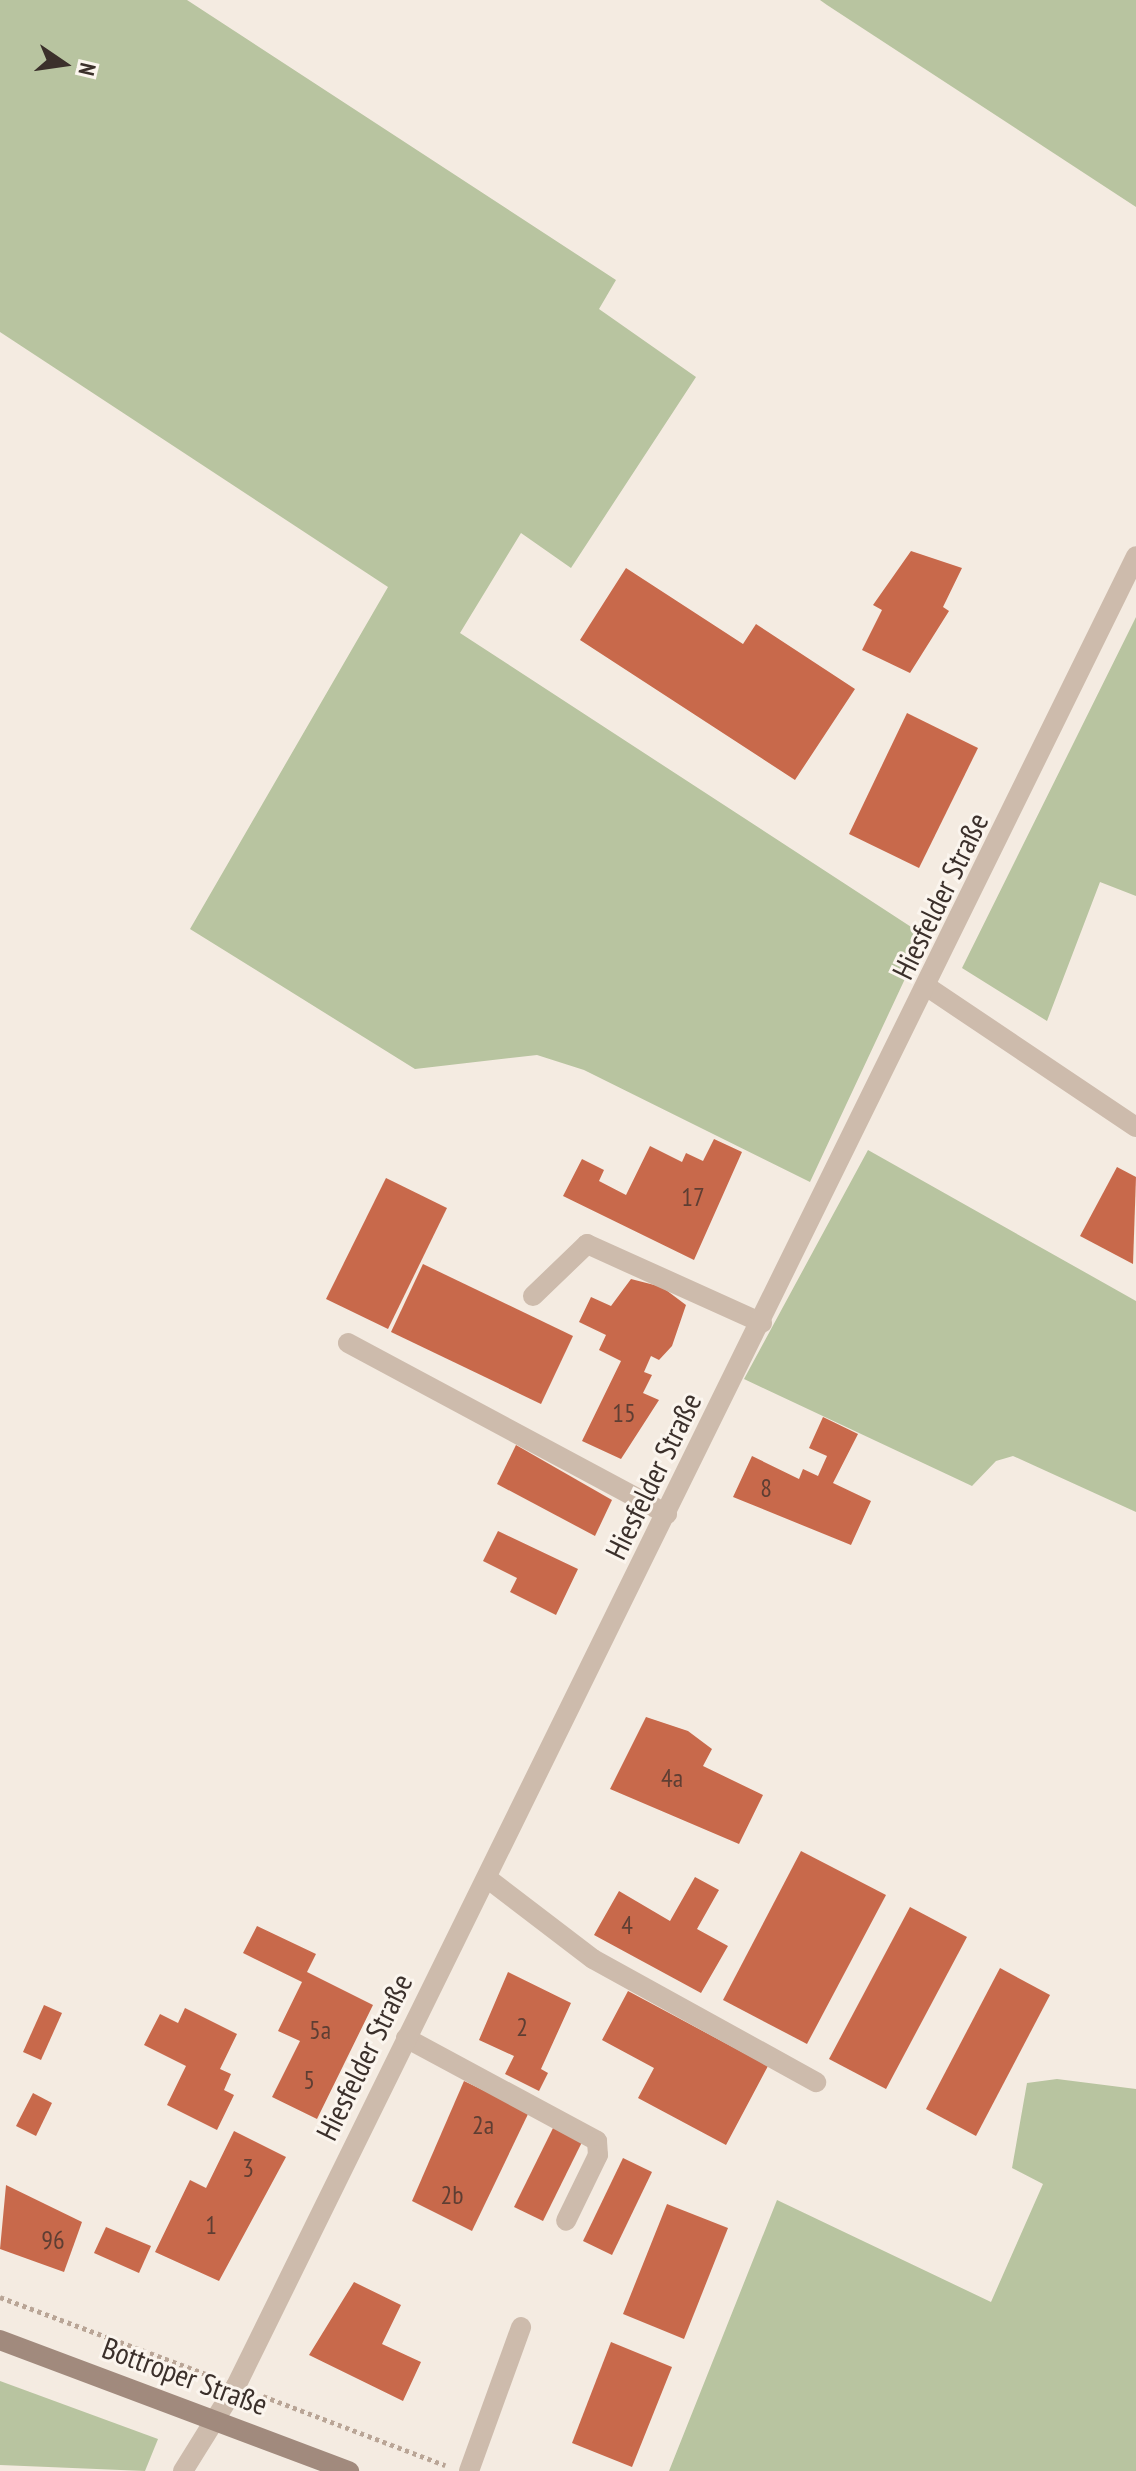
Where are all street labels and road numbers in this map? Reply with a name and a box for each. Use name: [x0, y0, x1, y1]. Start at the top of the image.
street label: Hiesfelder Straße: [884, 807, 996, 985]
street label: Hiesfelder Straße: [597, 1387, 709, 1565]
street label: Hiesfelder Straße: [308, 1968, 420, 2146]
street label: Bottroper Straße: [97, 2329, 273, 2423]

